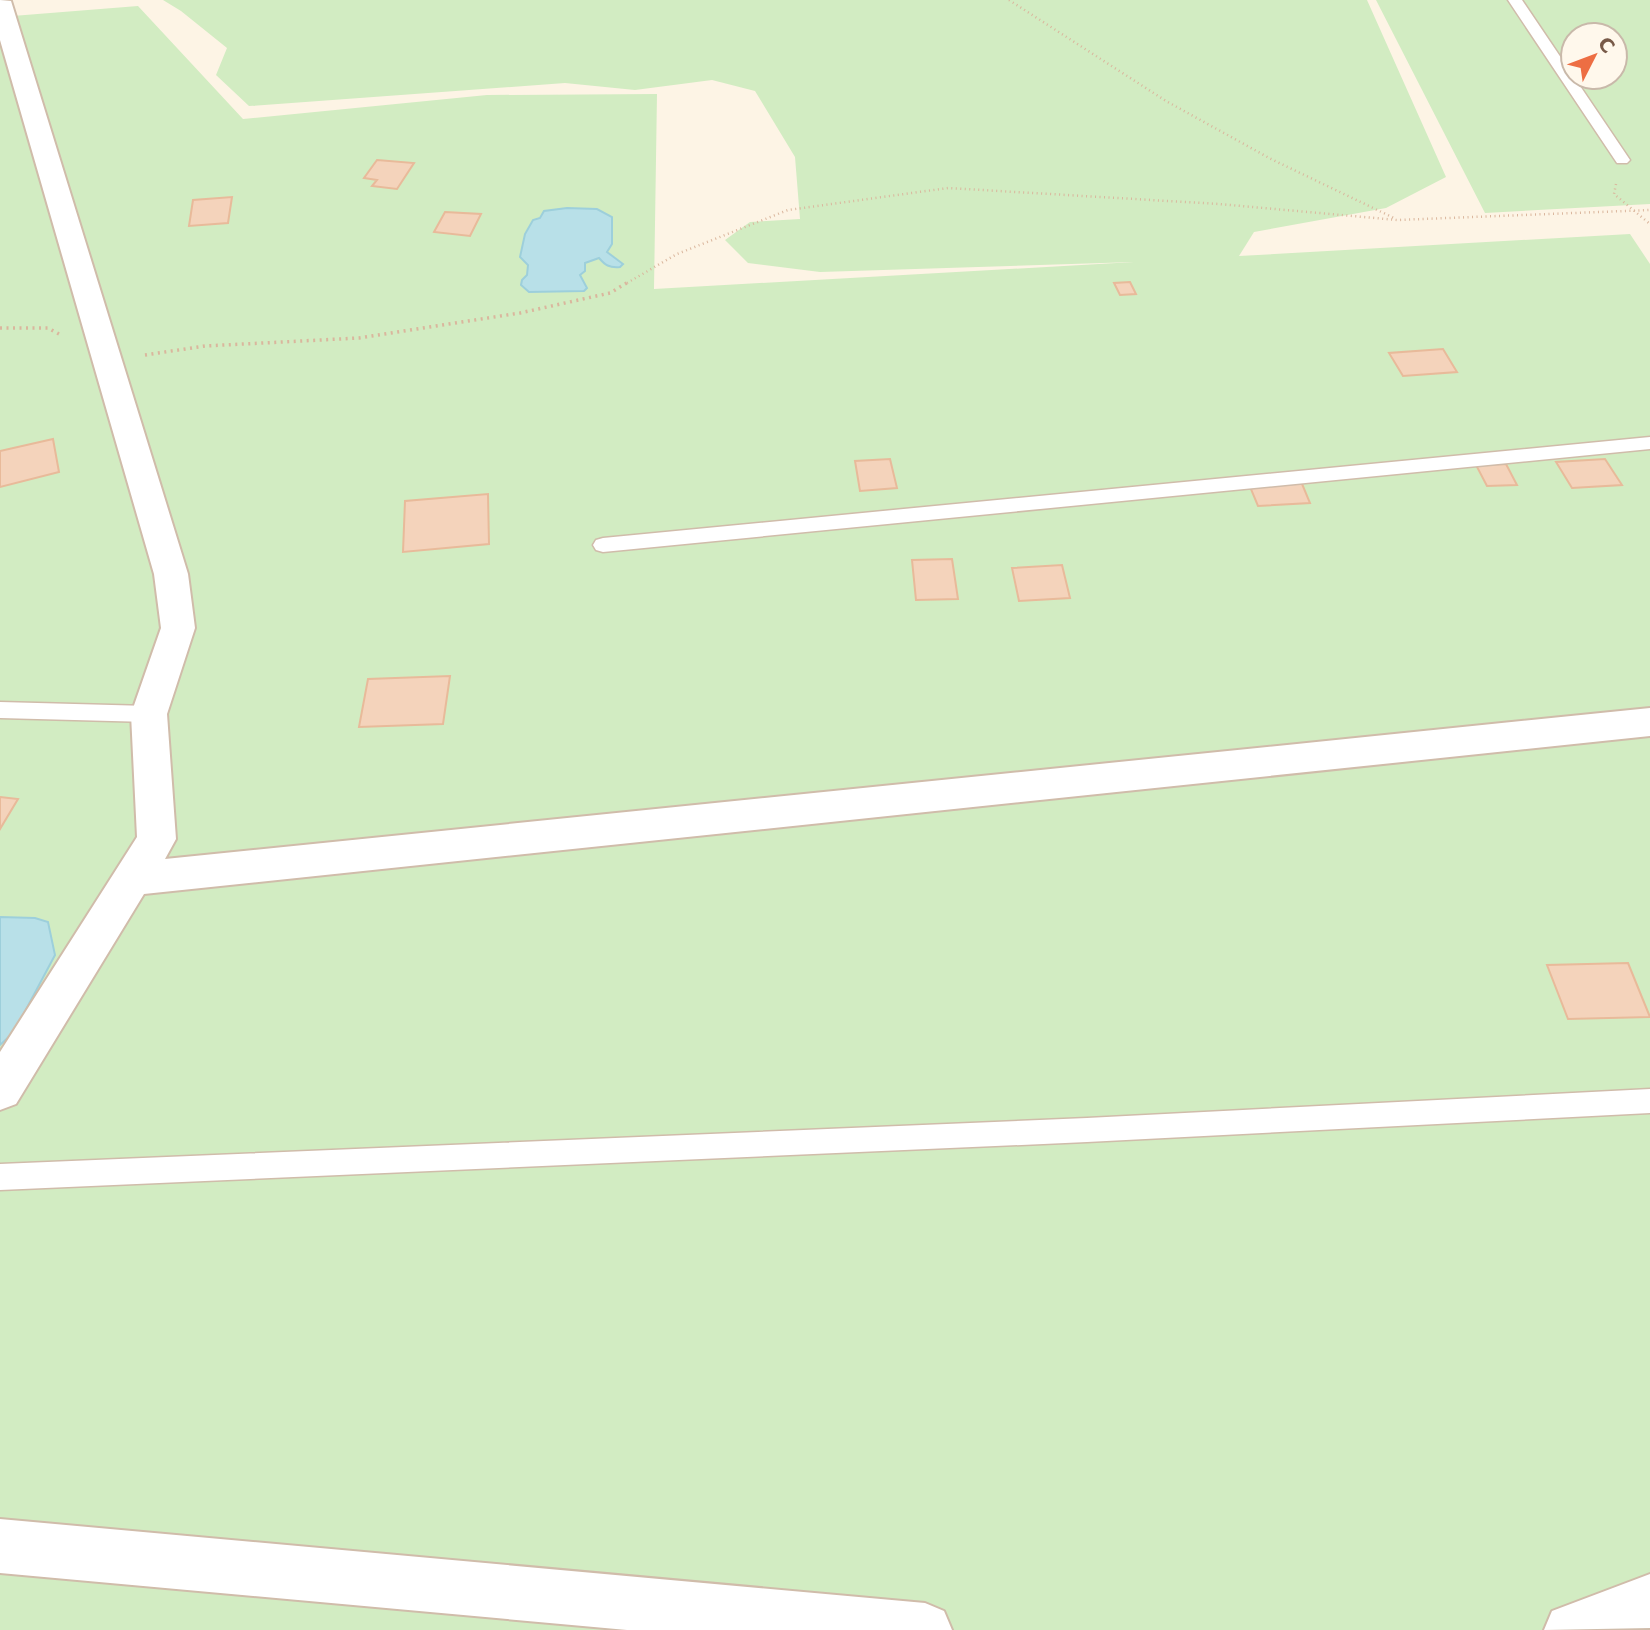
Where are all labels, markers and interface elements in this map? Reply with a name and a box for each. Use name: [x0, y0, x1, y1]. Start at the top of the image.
north arrow: [1559, 21, 1629, 91]
text: С: [1594, 32, 1619, 57]

